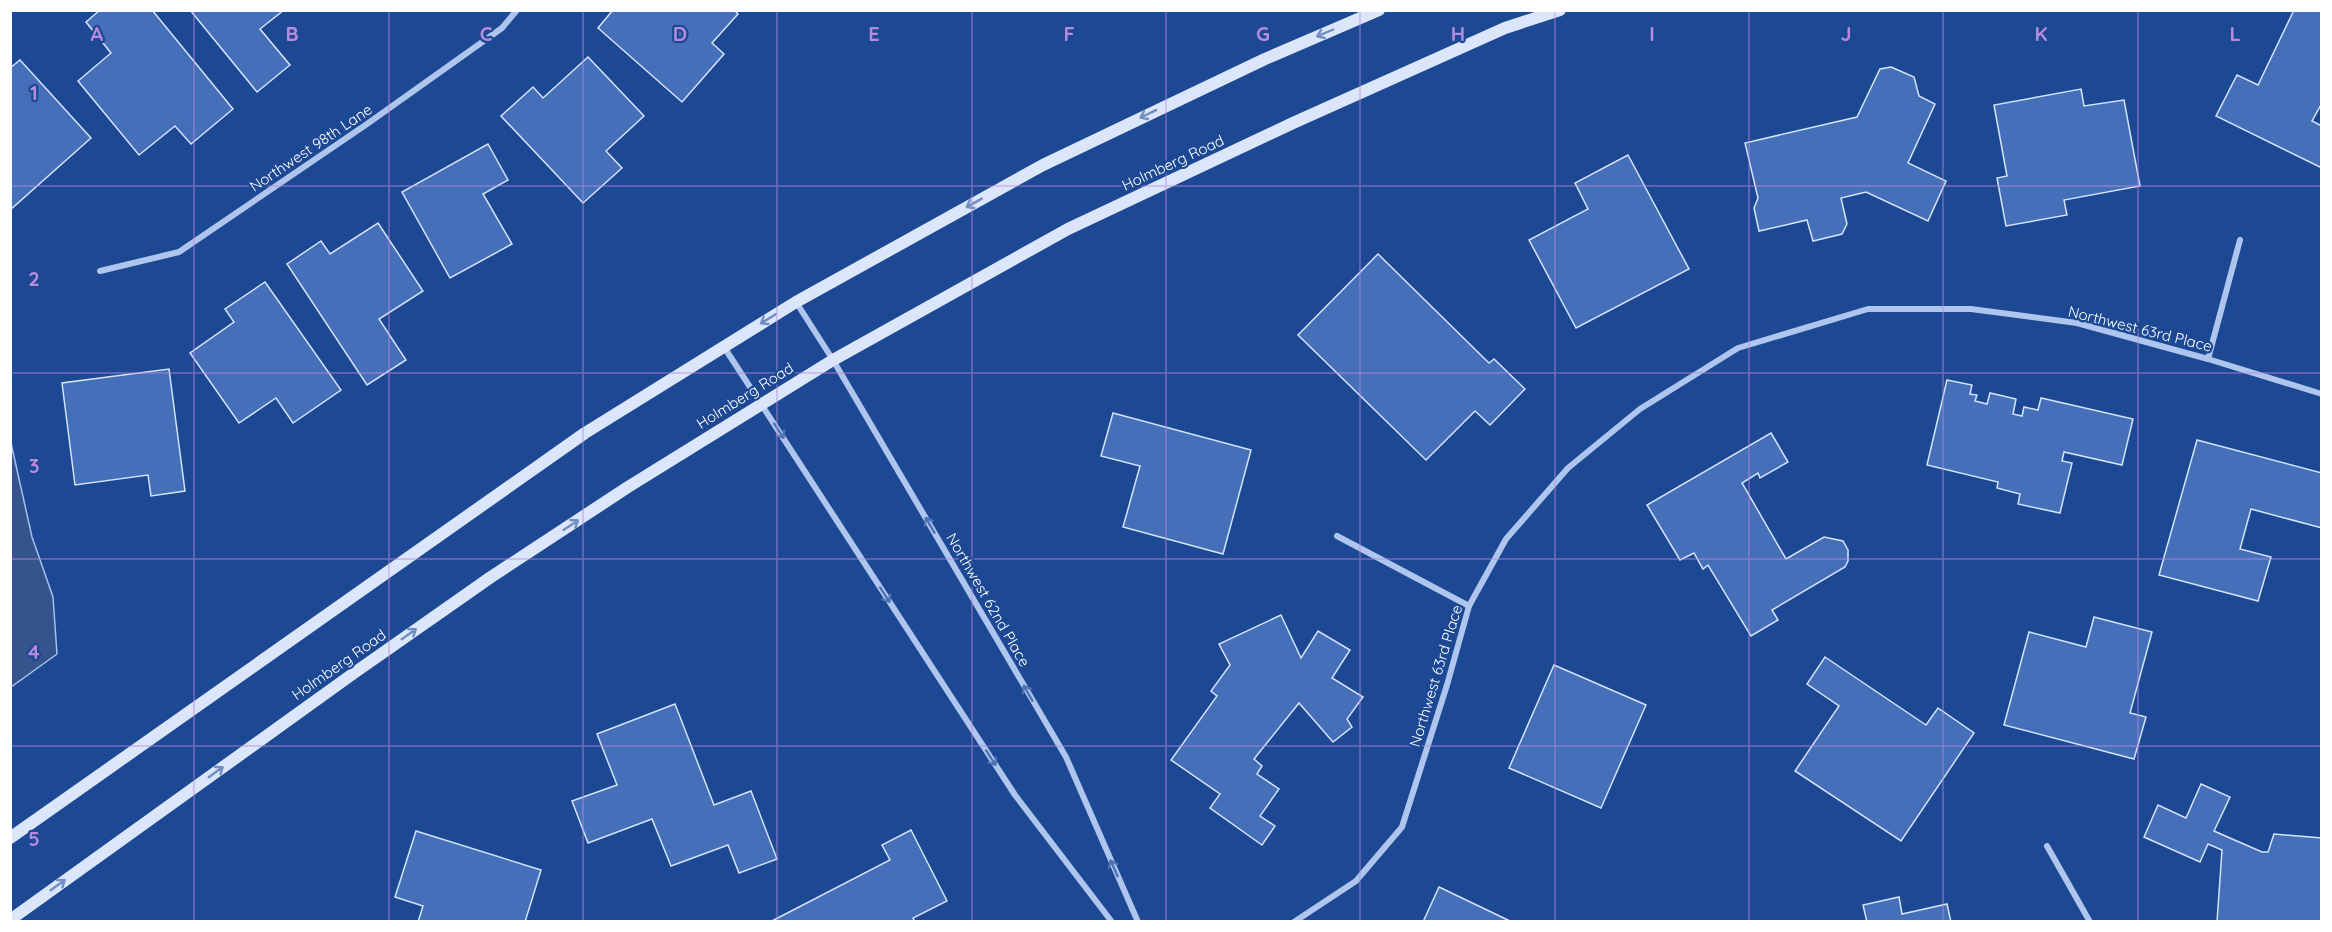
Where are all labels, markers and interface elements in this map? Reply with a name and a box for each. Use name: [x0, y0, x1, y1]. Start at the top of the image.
text: A: [91, 21, 104, 46]
text: B: [285, 21, 299, 46]
text: C: [480, 21, 493, 46]
text: D: [673, 21, 687, 46]
text: E: [868, 21, 880, 46]
text: F: [1063, 21, 1075, 46]
text: G: [1256, 21, 1270, 46]
text: H: [1451, 21, 1465, 46]
text: I: [1649, 21, 1655, 46]
text: J: [1840, 21, 1852, 46]
text: K: [2034, 21, 2048, 46]
text: L: [2229, 21, 2241, 46]
one-way arrow: [1317, 28, 1335, 39]
text: 1: [30, 80, 38, 105]
street label: Northwest 98th Lane: [246, 100, 376, 196]
one-way arrow: [1140, 109, 1158, 121]
street label: Holmberg Road: [1119, 131, 1227, 195]
one-way arrow: [966, 198, 984, 209]
text: 2: [28, 266, 40, 291]
street label: Northwest 63rd Place: [2066, 301, 2214, 356]
one-way arrow: [760, 314, 777, 326]
street label: Holmberg Road: [693, 358, 797, 433]
one-way arrow: [774, 422, 786, 439]
text: 3: [29, 453, 39, 478]
one-way arrow: [923, 517, 935, 534]
one-way arrow: [562, 518, 579, 530]
street label: Northwest 62nd Place: [942, 529, 1034, 670]
one-way arrow: [879, 586, 892, 603]
street label: Northwest 63rd Place: [1405, 602, 1466, 749]
street label: Holmberg Road: [288, 625, 390, 704]
one-way arrow: [401, 628, 417, 640]
text: 4: [28, 639, 40, 664]
one-way arrow: [1022, 685, 1034, 702]
one-way arrow: [986, 749, 998, 766]
one-way arrow: [208, 766, 224, 778]
text: 5: [28, 826, 40, 851]
one-way arrow: [1108, 859, 1119, 877]
one-way arrow: [50, 879, 66, 892]

